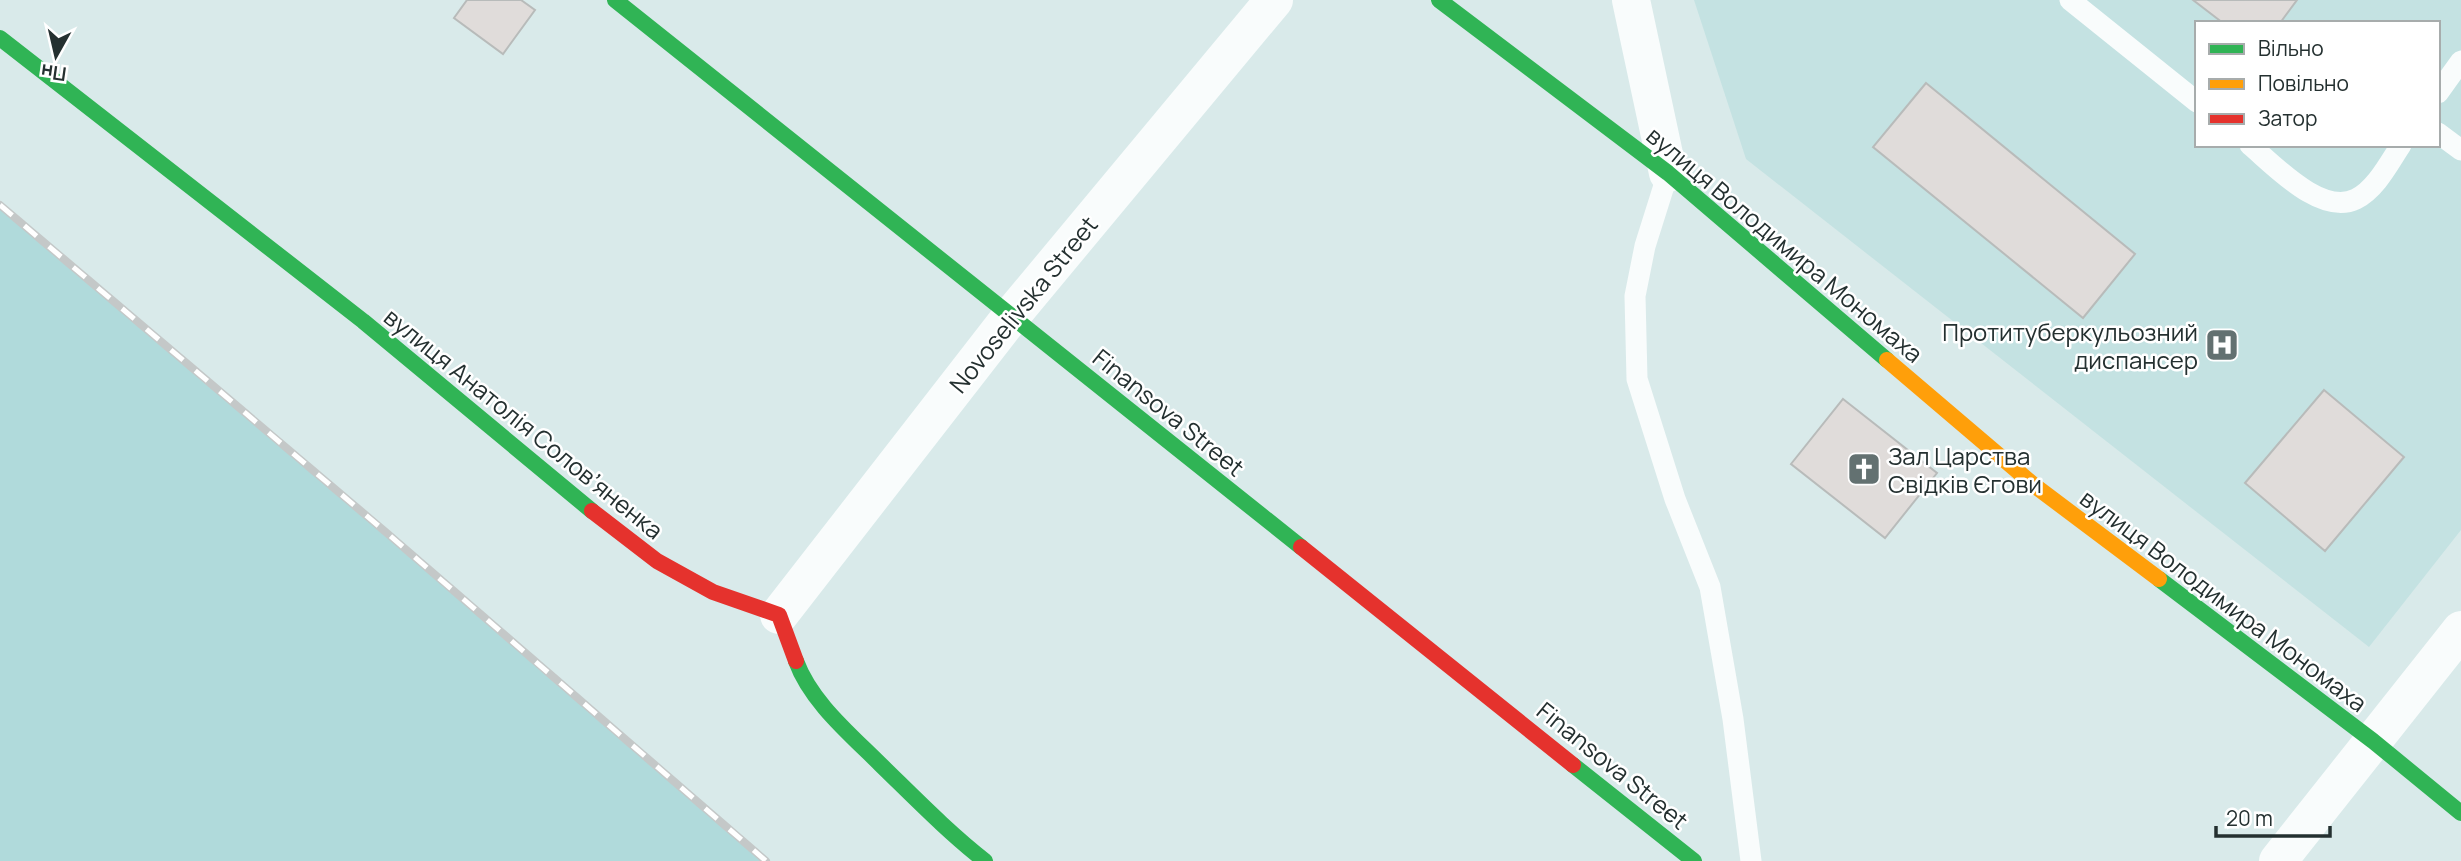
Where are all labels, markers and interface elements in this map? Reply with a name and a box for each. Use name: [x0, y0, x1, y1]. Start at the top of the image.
north arrow: [21, 21, 91, 91]
legend: [2195, 21, 2440, 147]
text: Вільно: [2258, 34, 2324, 62]
text: Пн: [39, 58, 68, 87]
text: Повільно: [2258, 69, 2349, 97]
text: Затор: [2258, 104, 2317, 132]
street label: вулиця Володимира Мономаха: [1640, 119, 1930, 369]
street label: Novoselivska Street: [941, 209, 1105, 399]
street label: вулиця Анатолія Соловʼяненка: [378, 300, 670, 546]
place label: Протитуберкульозний диспансер: [1942, 315, 2198, 376]
hospital icon: Протитуберкульозний диспансер: [2203, 326, 2241, 364]
street label: Finansova Street: [1086, 341, 1252, 483]
place label: Зал Царства Свідків Єгови: [1888, 439, 2042, 500]
church icon: Зал Царства Свідків Єгови: [1845, 450, 1883, 488]
street label: вулиця Володимира Мономаха: [2074, 481, 2374, 719]
street label: Finansova Street: [1530, 694, 1696, 836]
scale bar: [2216, 794, 2330, 838]
text: 20 m: [2226, 804, 2273, 832]

